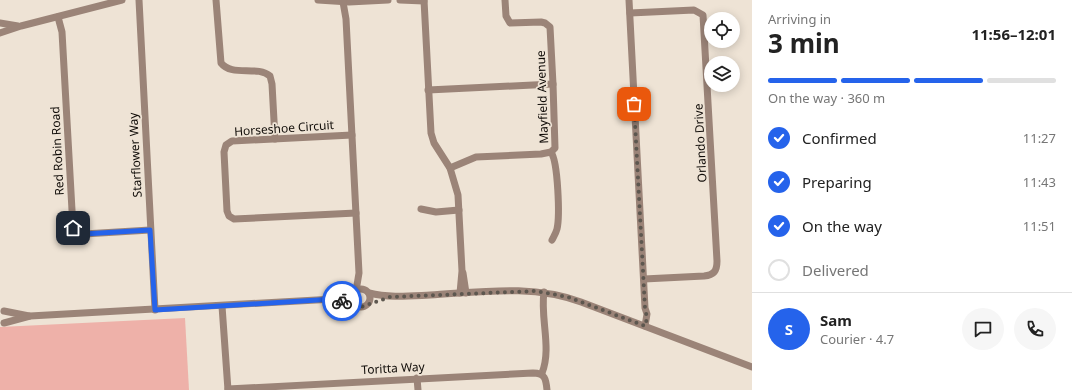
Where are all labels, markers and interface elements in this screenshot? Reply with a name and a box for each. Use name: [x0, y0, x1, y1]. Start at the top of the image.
text: Arriving in: [768, 10, 831, 28]
map controls: [704, 12, 740, 92]
button: locate: [704, 12, 740, 48]
text: 11:56–12:01: [971, 24, 1056, 44]
text: 3 min: [768, 25, 840, 61]
street label: Mayfield Avenue: [532, 50, 552, 144]
button: layers: [704, 56, 740, 92]
pin: [617, 87, 651, 121]
text: On the way · 360 m: [768, 89, 885, 107]
icon: bag: [623, 93, 645, 115]
street label: Orlando Drive: [689, 103, 711, 183]
street label: Red Robin Road: [46, 106, 68, 196]
street label: Starflower Way: [124, 111, 146, 198]
street label: Horseshoe Circuit: [234, 116, 335, 140]
icon: check: [768, 127, 790, 149]
text: Confirmed: [802, 128, 877, 148]
text: 11:27: [1023, 129, 1056, 147]
icon: check: [768, 171, 790, 193]
text: Preparing: [802, 172, 872, 192]
text: 11:43: [1023, 173, 1056, 191]
pin: [56, 211, 90, 245]
icon: check: [768, 215, 790, 237]
text: On the way: [802, 216, 882, 236]
icon: home: [62, 217, 84, 239]
text: 11:51: [1023, 217, 1056, 235]
text: Delivered: [802, 260, 869, 280]
courier: [322, 281, 362, 321]
icon: bike: [331, 290, 353, 312]
button: chat: [962, 308, 1004, 350]
button: phone: [1014, 308, 1056, 350]
text: Sam: [820, 310, 852, 330]
text: S: [785, 319, 793, 339]
text: Courier · 4.7: [820, 330, 894, 348]
street label: Toritta Way: [361, 358, 426, 378]

